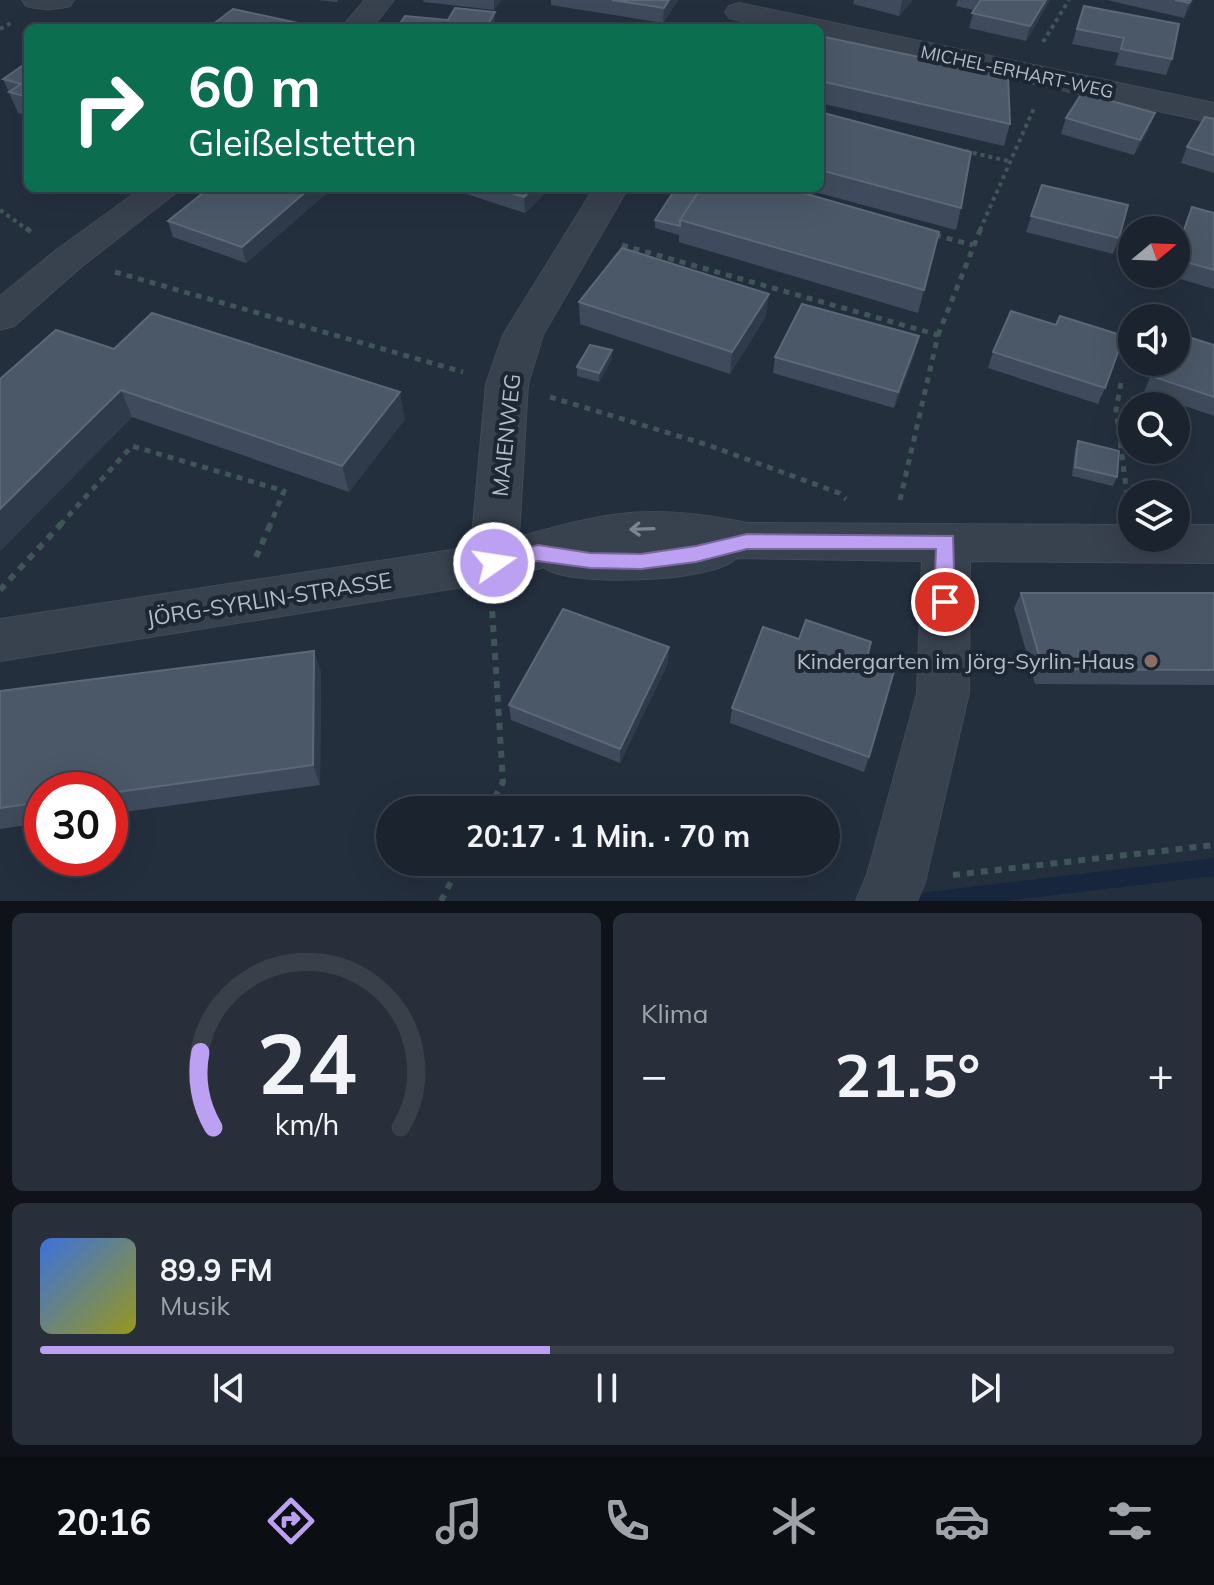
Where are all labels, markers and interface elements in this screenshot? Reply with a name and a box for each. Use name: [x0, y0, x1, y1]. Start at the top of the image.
street label: MICHEL-ERHART-WEG: [919, 40, 1116, 103]
text: 60 m: [188, 51, 321, 121]
icon: right: [56, 56, 160, 160]
text: Gleißelstetten: [188, 120, 417, 165]
north arrow: [1118, 216, 1190, 288]
map controls: [1118, 216, 1190, 552]
button: sound: [1118, 304, 1190, 376]
street label: MAIENWEG: [486, 372, 526, 498]
button: search: [1118, 392, 1190, 464]
button: layers: [1118, 480, 1190, 552]
position arrow: [452, 521, 536, 605]
one-way arrow: [629, 521, 656, 536]
street label: JÖRG-SYRLIN-STRASSE: [144, 566, 394, 632]
pin: [911, 568, 979, 636]
icon: arrive: [923, 580, 967, 624]
place label: Kindergarten im Jörg-Syrlin-Haus: [797, 647, 1135, 675]
marker: Kindergarten im Jörg-Syrlin-Haus: [1142, 652, 1160, 670]
speed limit sign: 30: [24, 772, 128, 876]
text: 20:17 · 1 Min. · 70 m: [466, 817, 750, 855]
text: Klima: [641, 997, 708, 1030]
text: 24: [257, 1010, 356, 1115]
text: 21.5°: [835, 1037, 980, 1112]
text: −: [641, 1047, 667, 1102]
text: +: [1148, 1047, 1174, 1102]
text: km/h: [274, 1106, 339, 1142]
text: 89.9 FM: [160, 1251, 273, 1289]
text: Musik: [160, 1289, 230, 1322]
icon: previous: [207, 1366, 251, 1410]
icon: pause: [585, 1366, 629, 1410]
icon: next: [963, 1366, 1007, 1410]
icon: directions: [263, 1493, 319, 1549]
icon: music: [431, 1493, 487, 1549]
icon: phone: [599, 1493, 655, 1549]
icon: climate: [766, 1493, 822, 1549]
icon: car: [934, 1493, 990, 1549]
icon: filters: [1102, 1493, 1158, 1549]
text: 20:16: [56, 1499, 151, 1544]

